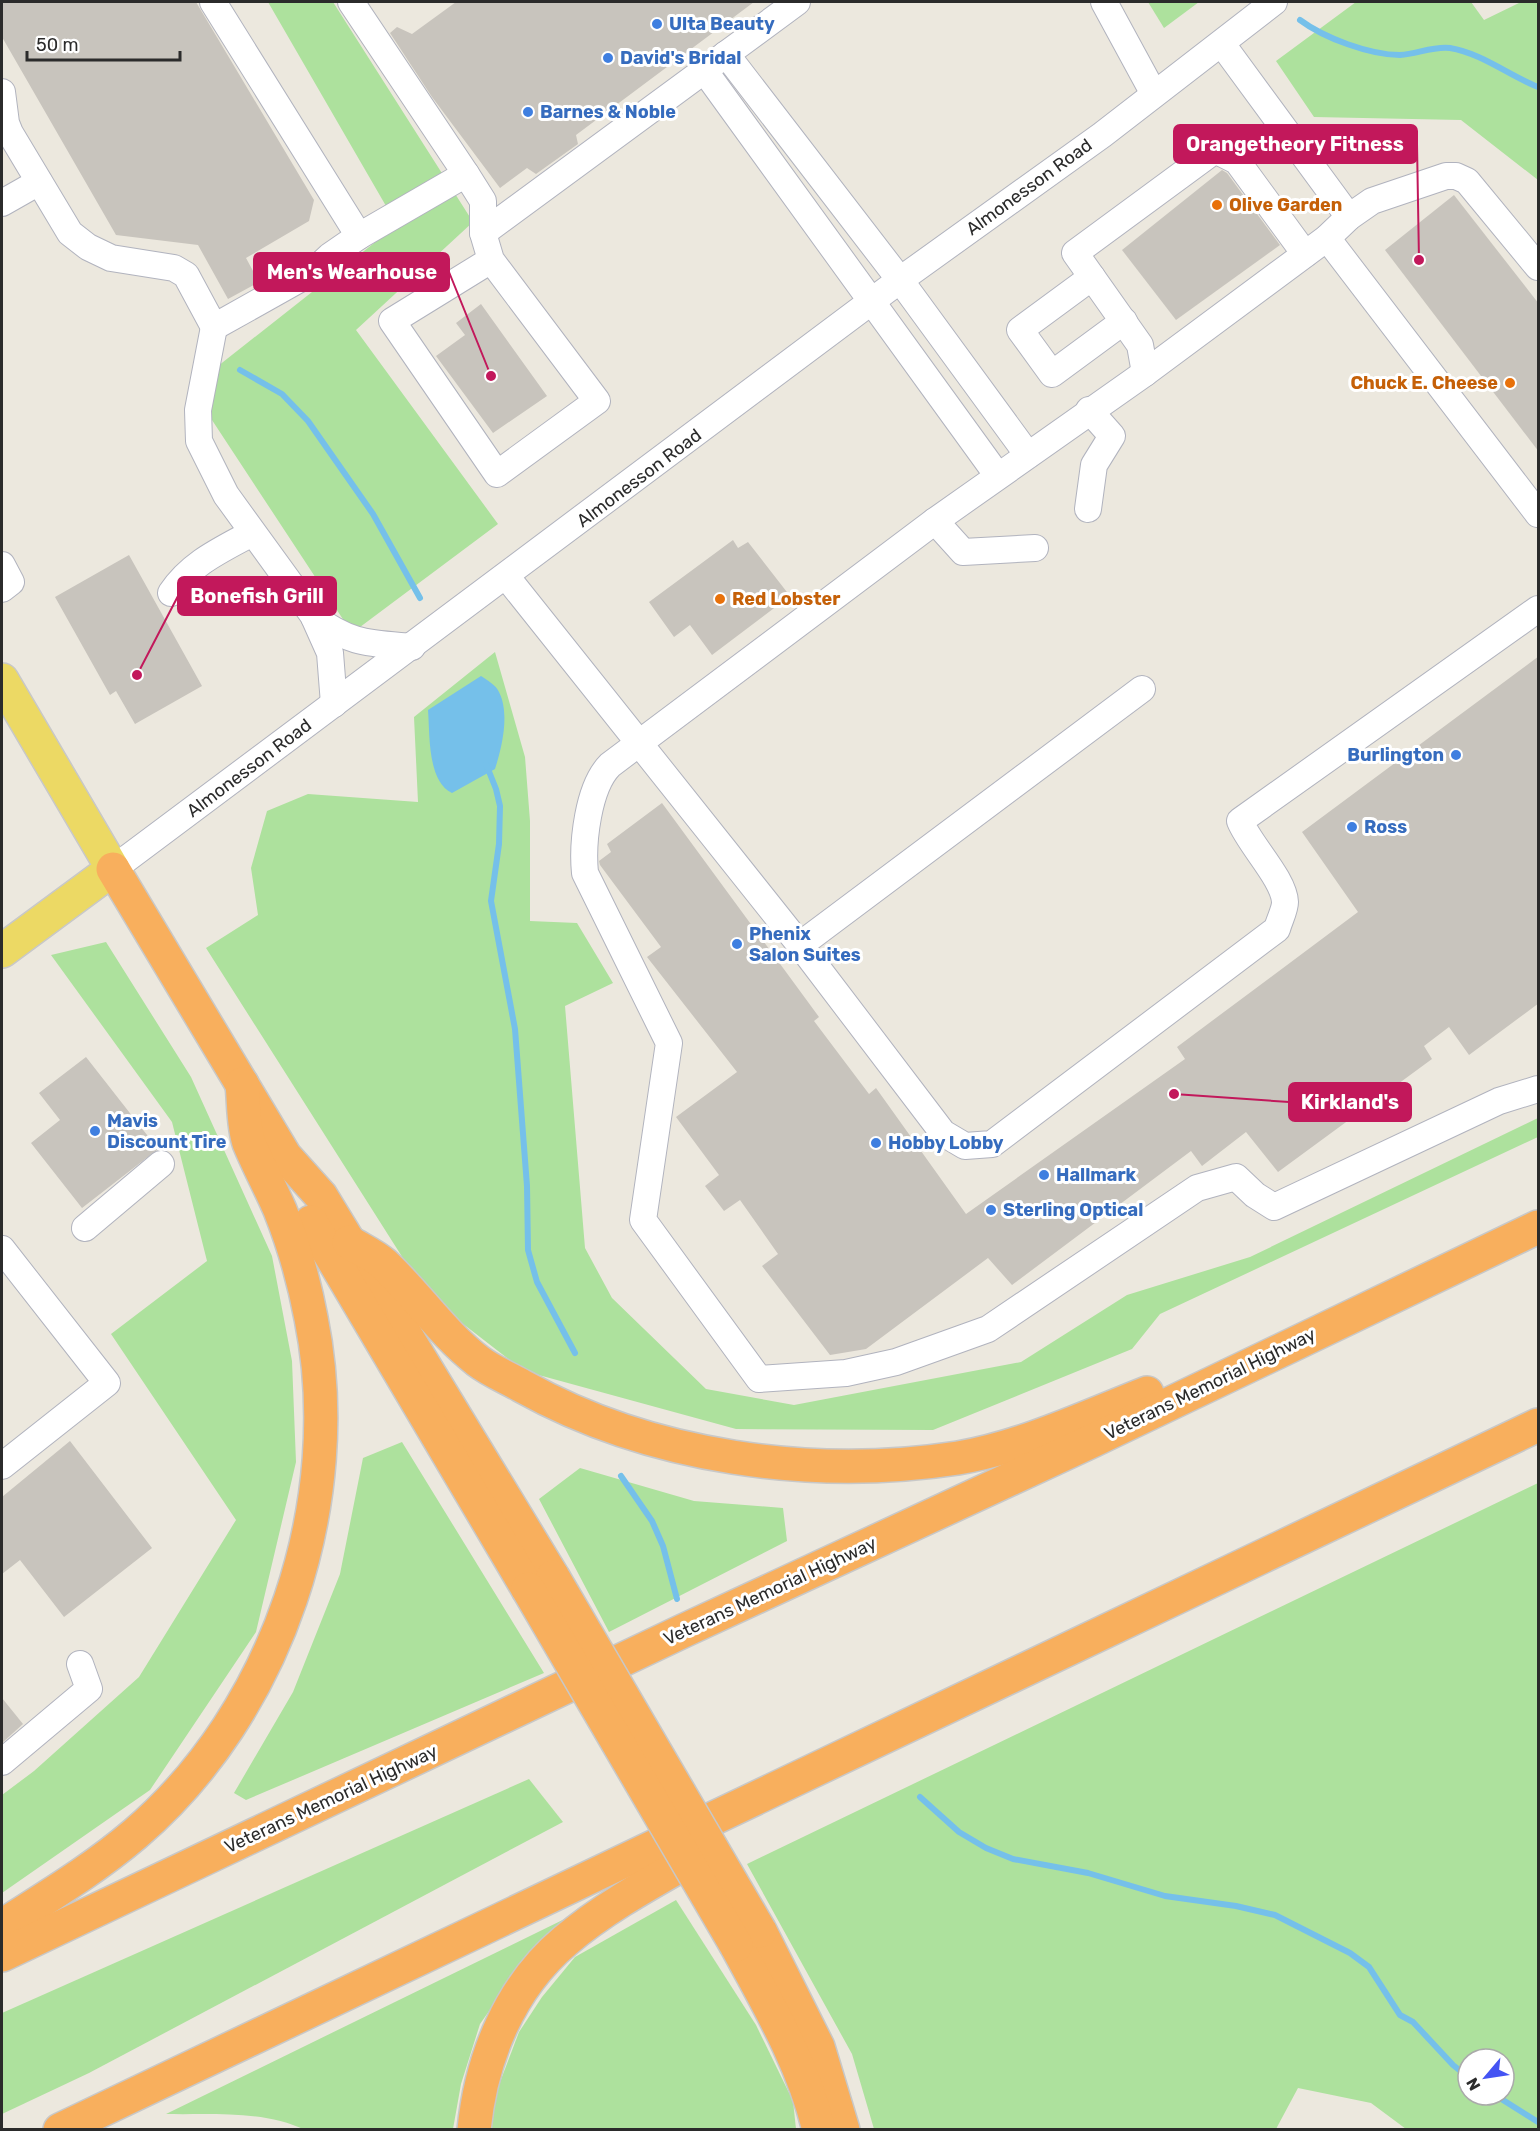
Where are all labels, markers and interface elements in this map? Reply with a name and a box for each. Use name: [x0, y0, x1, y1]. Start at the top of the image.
place label: Ulta Beauty: [669, 13, 775, 35]
marker: Ulta Beauty: [650, 17, 664, 31]
scale bar: [27, 24, 180, 62]
text: 50 m: [36, 34, 79, 56]
place label: David's Bridal: [620, 47, 741, 69]
marker: David's Bridal: [601, 51, 615, 65]
place label: Barnes & Noble: [540, 101, 676, 123]
marker: Barnes & Noble: [521, 105, 535, 119]
callout: Orangetheory Fitness: [1174, 125, 1417, 163]
text: Orangetheory Fitness: [1186, 132, 1404, 156]
street label: Almonesson Road: [962, 134, 1096, 240]
place label: Olive Garden: [1229, 194, 1342, 216]
marker: Olive Garden: [1210, 198, 1224, 212]
callout: Men's Wearhouse: [254, 253, 449, 291]
text: Men's Wearhouse: [267, 260, 437, 284]
place label: Chuck E. Cheese: [1350, 372, 1498, 394]
marker: Chuck E. Cheese: [1503, 376, 1517, 390]
street label: Almonesson Road: [572, 424, 706, 532]
callout: Bonefish Grill: [178, 577, 336, 615]
text: Bonefish Grill: [190, 584, 324, 608]
place label: Red Lobster: [732, 588, 840, 610]
marker: Red Lobster: [713, 592, 727, 606]
street label: Almonesson Road: [182, 714, 316, 822]
place label: Burlington: [1347, 744, 1444, 766]
marker: Burlington: [1449, 748, 1463, 762]
place label: Ross: [1364, 816, 1407, 838]
marker: Ross: [1345, 820, 1359, 834]
place label: Phenix Salon Suites: [749, 923, 861, 966]
marker: Phenix Salon Suites: [730, 937, 744, 951]
callout: Kirkland's: [1289, 1083, 1411, 1121]
text: Kirkland's: [1301, 1090, 1399, 1114]
place label: Mavis Discount Tire: [107, 1110, 227, 1153]
marker: Mavis Discount Tire: [88, 1124, 102, 1138]
place label: Hobby Lobby: [888, 1132, 1004, 1154]
marker: Hobby Lobby: [869, 1136, 883, 1150]
place label: Hallmark: [1056, 1164, 1137, 1186]
marker: Hallmark: [1037, 1168, 1051, 1182]
place label: Sterling Optical: [1003, 1199, 1143, 1221]
marker: Sterling Optical: [984, 1203, 998, 1217]
street label: Veterans Memorial Highway: [1101, 1323, 1319, 1445]
street label: Veterans Memorial Highway: [660, 1532, 880, 1650]
street label: Veterans Memorial Highway: [221, 1740, 441, 1858]
north arrow: [1456, 2047, 1516, 2107]
text: N: [1462, 2074, 1484, 2094]

